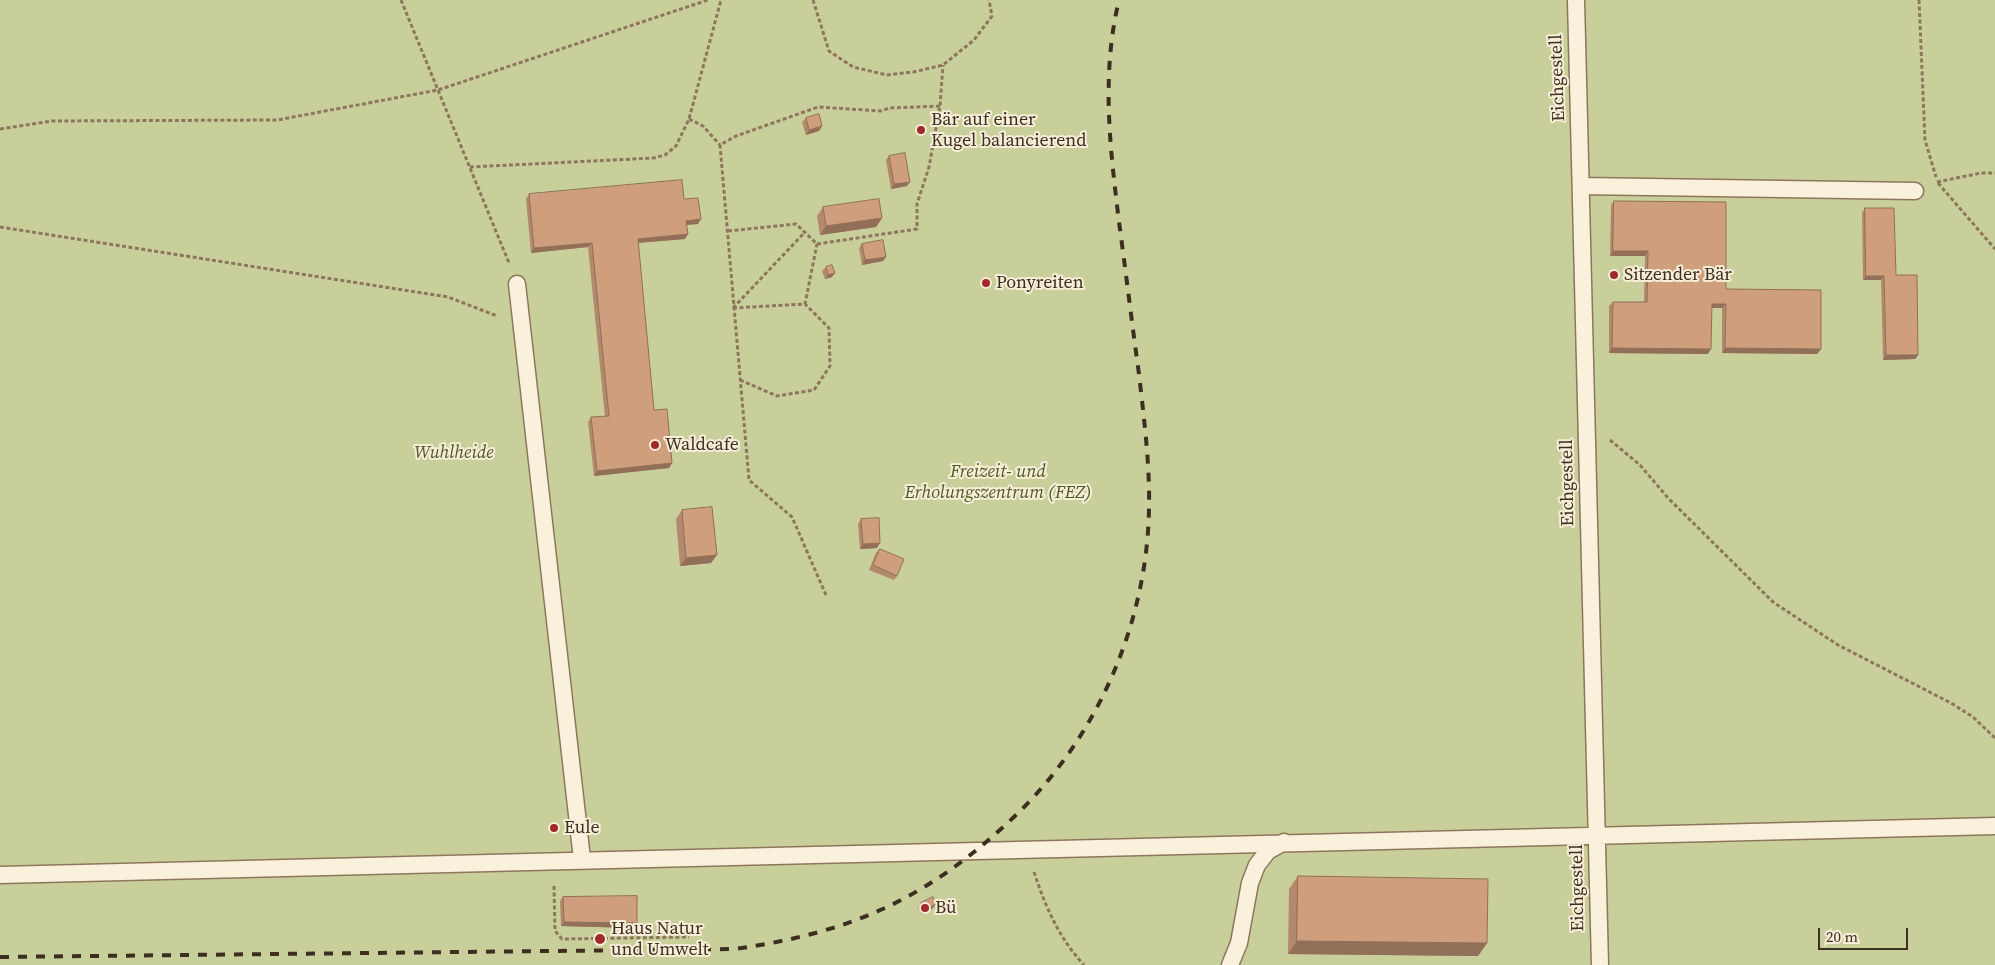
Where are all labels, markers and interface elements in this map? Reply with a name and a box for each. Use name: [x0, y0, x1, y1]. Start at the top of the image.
street label: Eichgestell: [1546, 34, 1570, 122]
place label: Bär auf einer Kugel balancierend: [931, 109, 1086, 152]
marker: Bär auf einer Kugel balancierend: [915, 124, 927, 136]
place label: Sitzender Bär: [1624, 264, 1732, 286]
marker: Sitzender Bär: [1608, 269, 1620, 281]
place label: Ponyreiten: [996, 272, 1084, 294]
marker: Ponyreiten: [980, 277, 992, 289]
place label: Waldcafe: [665, 434, 739, 456]
marker: Waldcafe: [649, 439, 661, 451]
street label: Eichgestell: [1556, 439, 1580, 527]
park label: Wuhlheide: [414, 442, 494, 464]
park label: Freizeit- und Erholungszentrum (FEZ): [904, 461, 1092, 504]
place label: Eule: [564, 817, 600, 839]
marker: Eule: [548, 822, 560, 834]
street label: Eichgestell: [1566, 844, 1590, 932]
place label: Bü: [935, 897, 956, 919]
marker: Bü: [919, 902, 931, 914]
place label: Haus Natur und Umwelt: [611, 918, 709, 961]
scale bar: [1820, 918, 1910, 950]
text: 20 m: [1826, 926, 1858, 947]
marker: Haus Natur und Umwelt: [593, 932, 607, 946]

